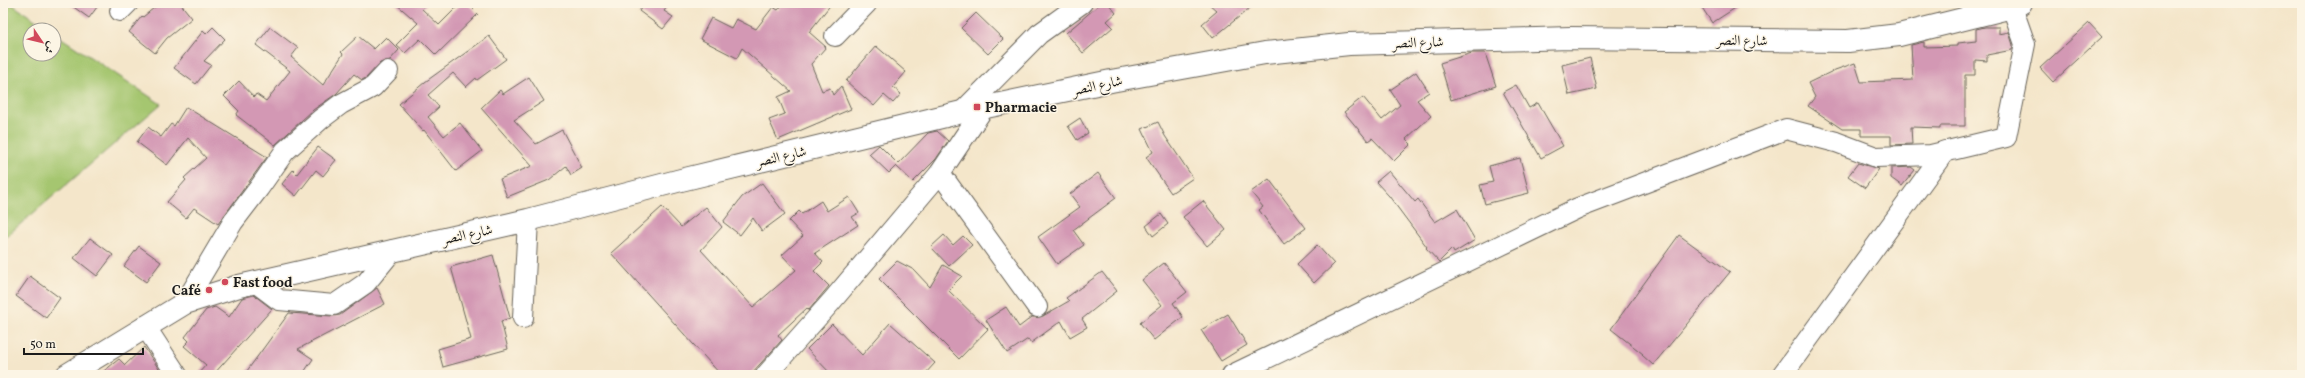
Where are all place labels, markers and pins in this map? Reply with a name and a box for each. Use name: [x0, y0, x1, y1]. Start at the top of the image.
place label: Pharmacie: [985, 99, 1057, 118]
marker: Pharmacie: [972, 102, 982, 112]
place label: Fast food: [233, 274, 293, 293]
marker: Fast food: [220, 277, 230, 287]
place label: Café: [172, 282, 201, 301]
marker: Café: [204, 285, 214, 295]

